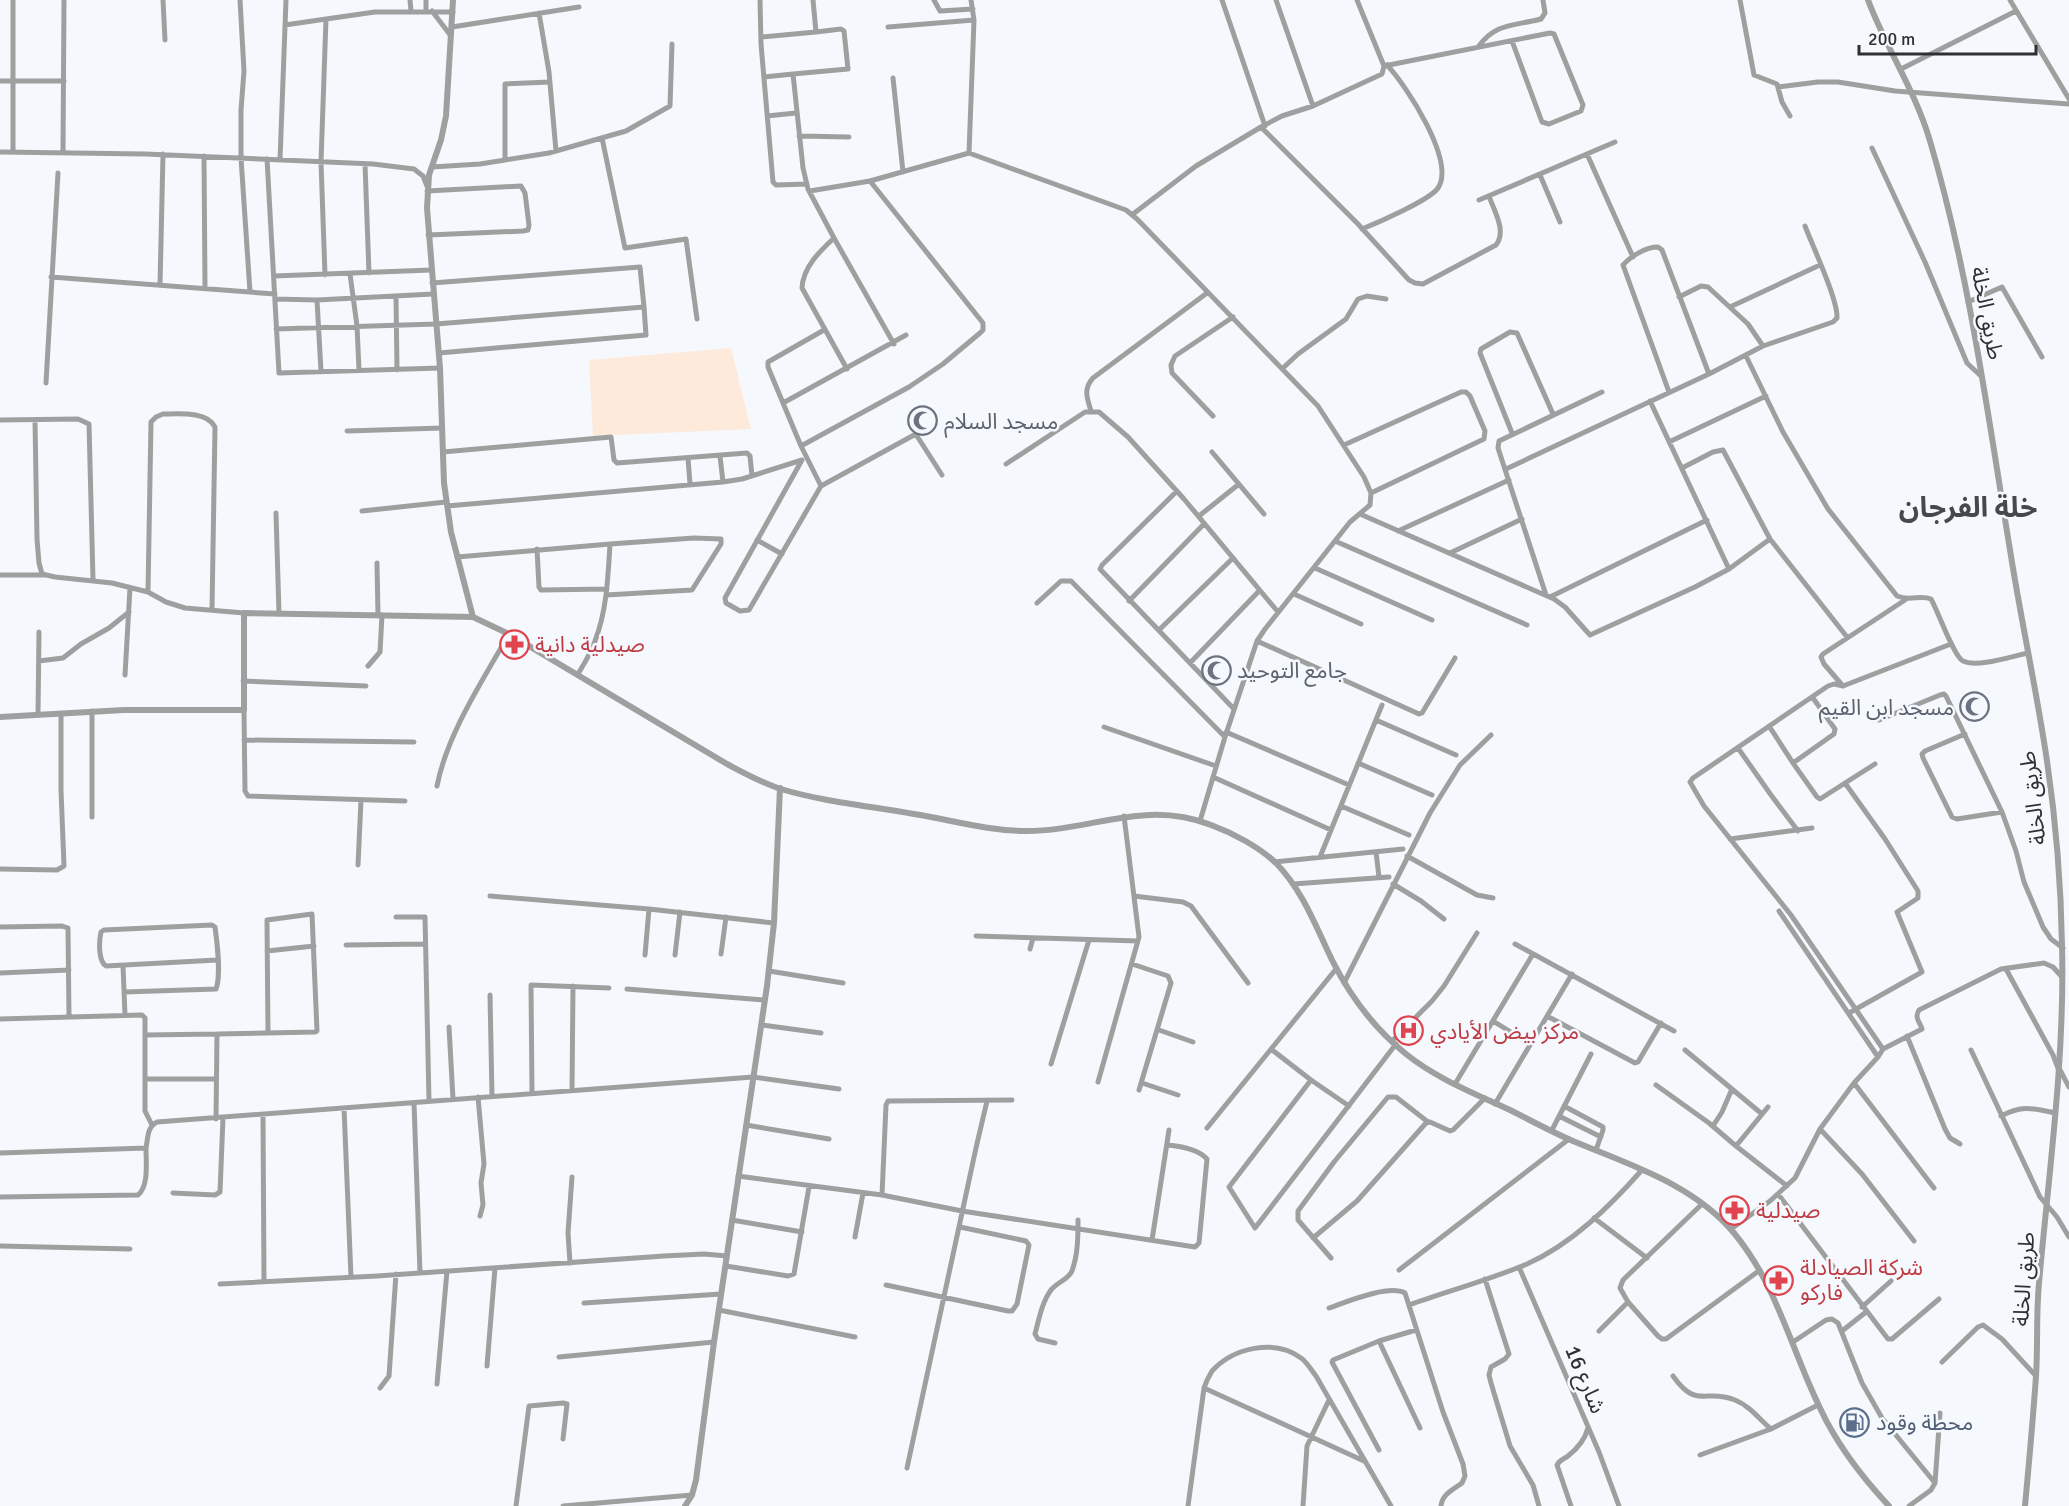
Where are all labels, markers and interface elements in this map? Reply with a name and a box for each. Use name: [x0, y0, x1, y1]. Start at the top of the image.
scale bar: [1859, 18, 2036, 56]
text: 200 m: [1868, 28, 1915, 50]
street label: طريق الخلة: [1965, 264, 2010, 362]
mosque icon: مسجد السلام: [907, 405, 939, 437]
place label: مسجد السلام: [944, 408, 1058, 438]
district label: خلة الفرجان: [1899, 491, 2037, 525]
pharmacy icon: صيدلية دانية: [498, 628, 530, 660]
place label: صيدلية دانية: [535, 631, 645, 658]
mosque icon: جامع التوحيد: [1200, 654, 1232, 686]
place label: جامع التوحيد: [1237, 657, 1347, 687]
mosque icon: مسجد ابن القيم: [1959, 691, 1991, 723]
place label: مسجد ابن القيم: [1819, 694, 1954, 724]
street label: طريق الخلة: [2013, 749, 2052, 846]
hospital icon: مركز بيض الأيادي: [1393, 1015, 1425, 1047]
place label: مركز بيض الأيادي: [1430, 1018, 1579, 1048]
pharmacy icon: صيدلية: [1719, 1194, 1751, 1226]
place label: صيدلية: [1756, 1197, 1820, 1224]
street label: طريق الخلة: [2007, 1231, 2040, 1327]
place label: شركة الصيادلة فاركو: [1800, 1254, 1923, 1306]
pharmacy icon: شركة الصيادلة فاركو: [1763, 1264, 1795, 1296]
street label: شارع 16: [1556, 1341, 1612, 1419]
fuel station icon: محطة وقود: [1839, 1406, 1871, 1438]
place label: محطة وقود: [1876, 1409, 1973, 1436]

